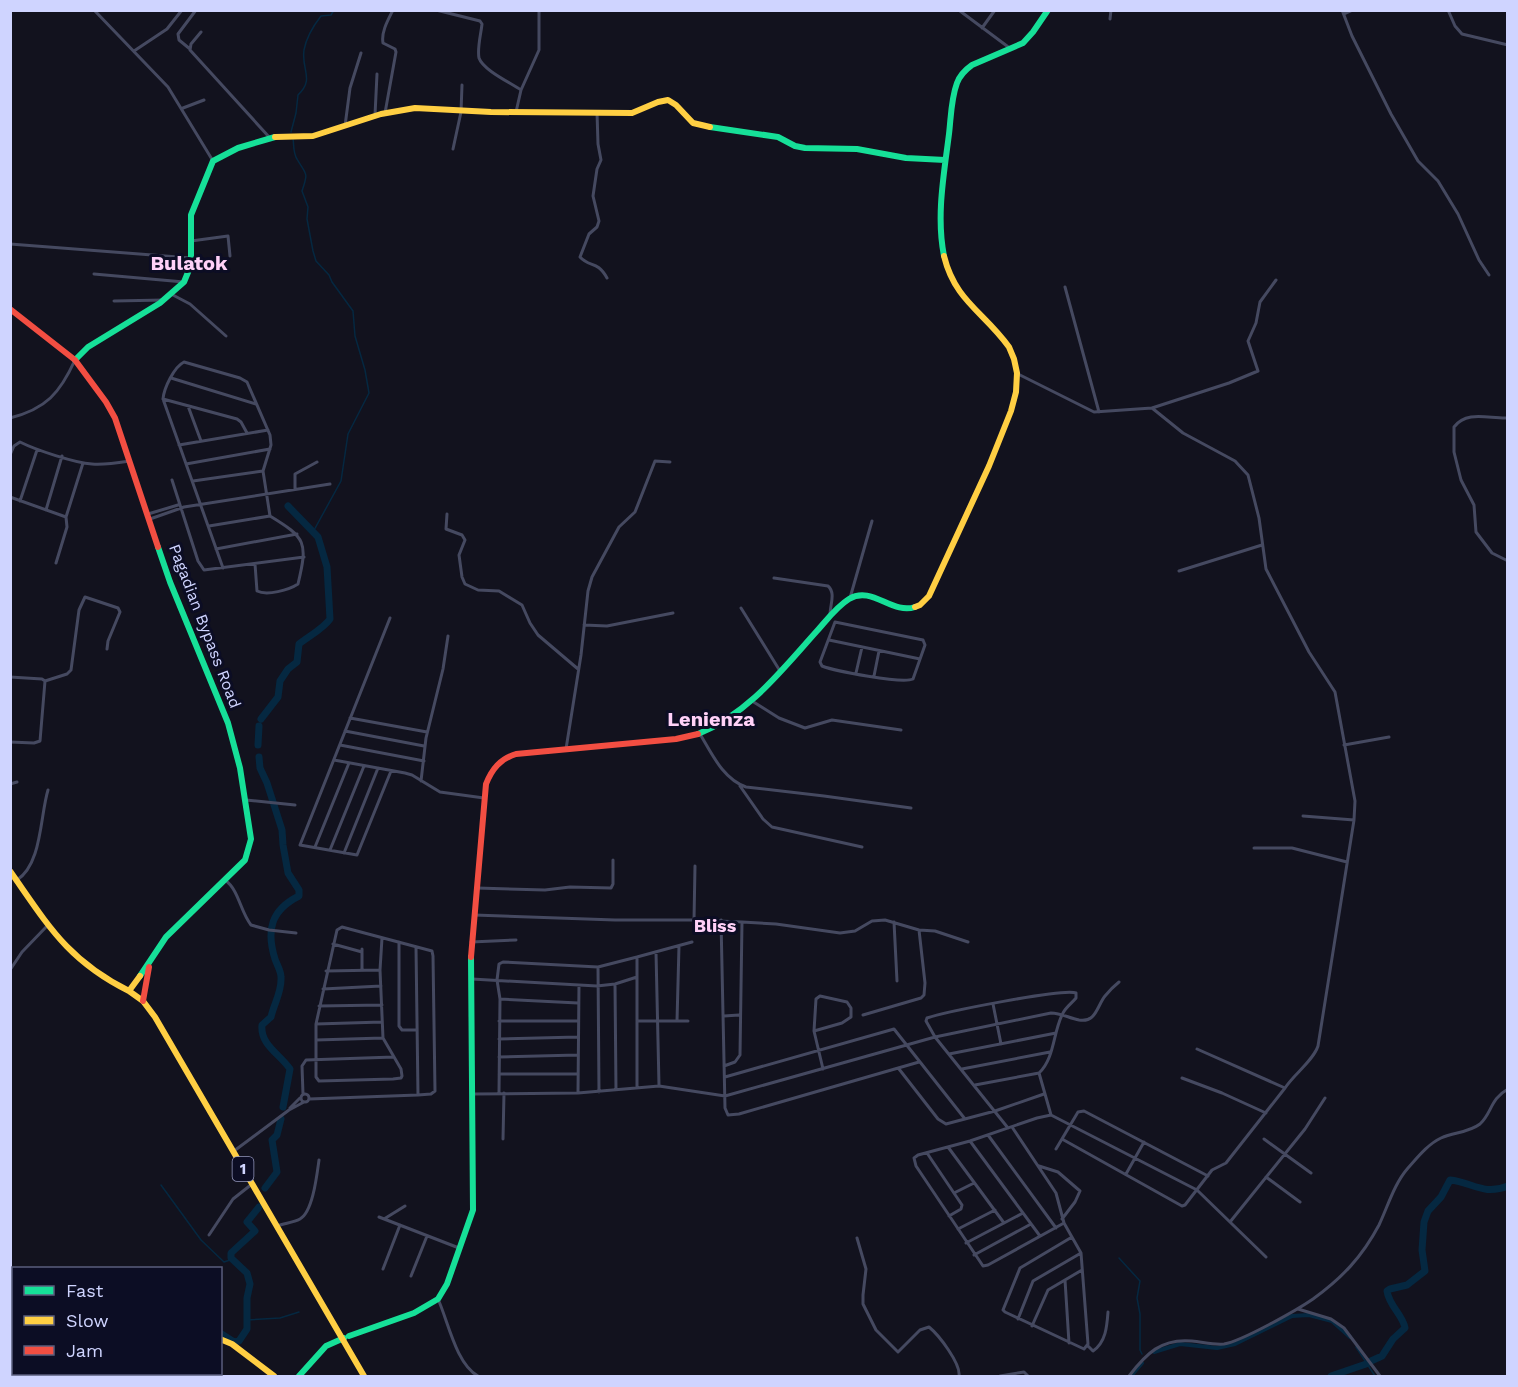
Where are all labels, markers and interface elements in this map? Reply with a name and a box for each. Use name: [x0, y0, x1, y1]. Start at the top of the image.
district label: Bulatok: [150, 251, 228, 275]
street label: Pagadian Bypass Road: [165, 541, 245, 711]
district label: Lenienza: [667, 707, 755, 731]
district label: Bliss: [694, 915, 737, 936]
road number: 1: [232, 1157, 254, 1181]
legend: [12, 1267, 222, 1375]
text: Fast: [66, 1280, 104, 1301]
text: Slow: [66, 1310, 109, 1331]
text: Jam: [66, 1340, 103, 1361]

